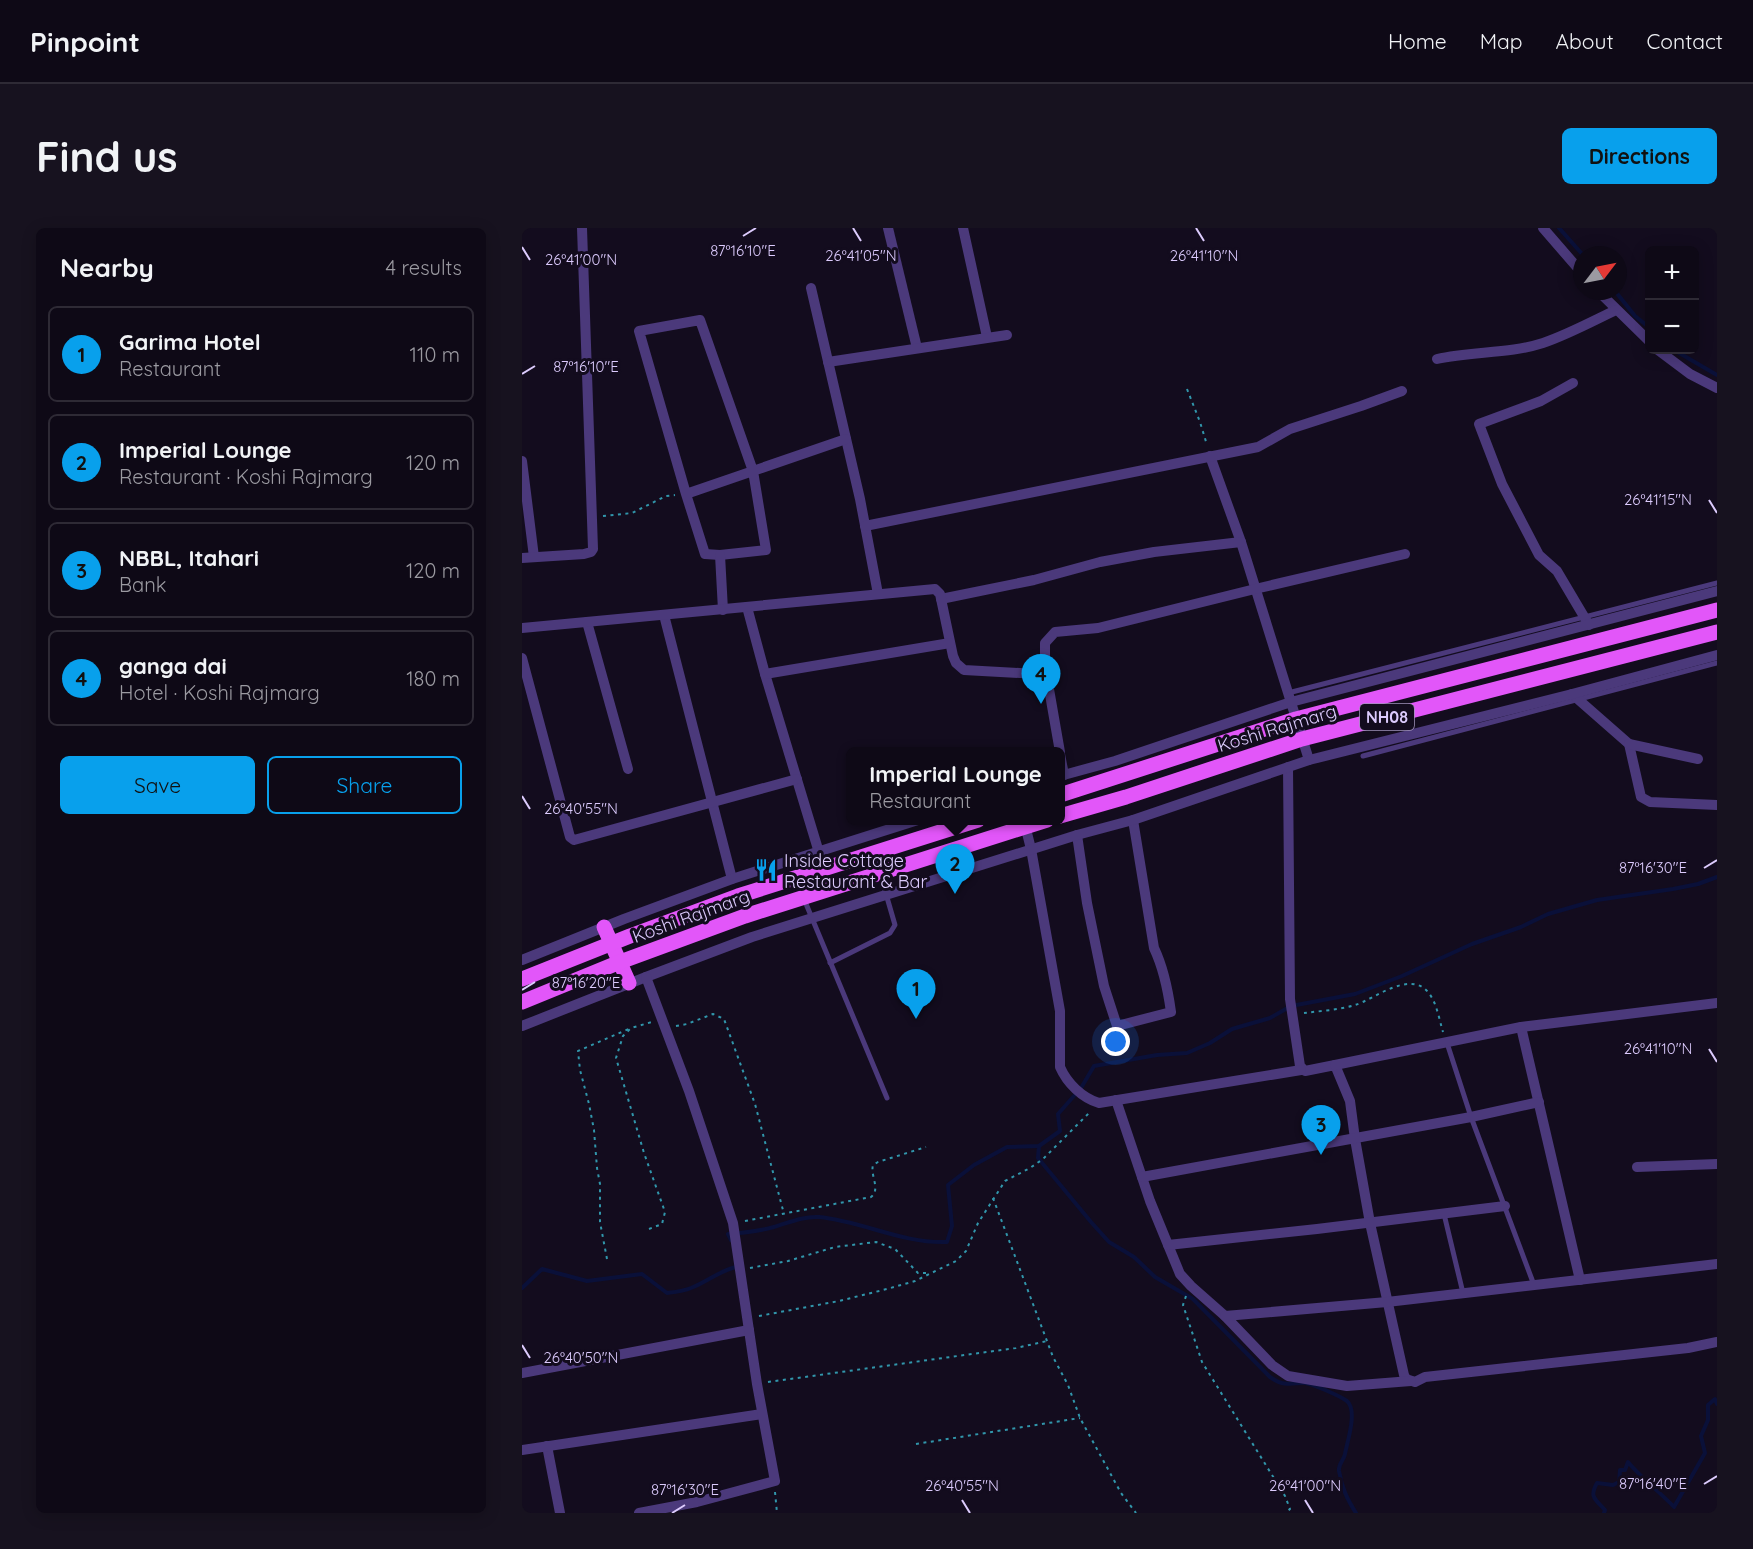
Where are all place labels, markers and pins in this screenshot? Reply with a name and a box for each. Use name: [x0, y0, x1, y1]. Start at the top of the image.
pin: 4: [1022, 654, 1060, 704]
pin: 2: [936, 844, 974, 894]
place label: Inside Cottage Restaurant & Bar: [784, 849, 927, 893]
restaurant icon: Inside Cottage Restaurant & Bar: [753, 857, 779, 883]
pin: 1: [896, 970, 936, 1019]
pin: 3: [1302, 1106, 1340, 1155]

